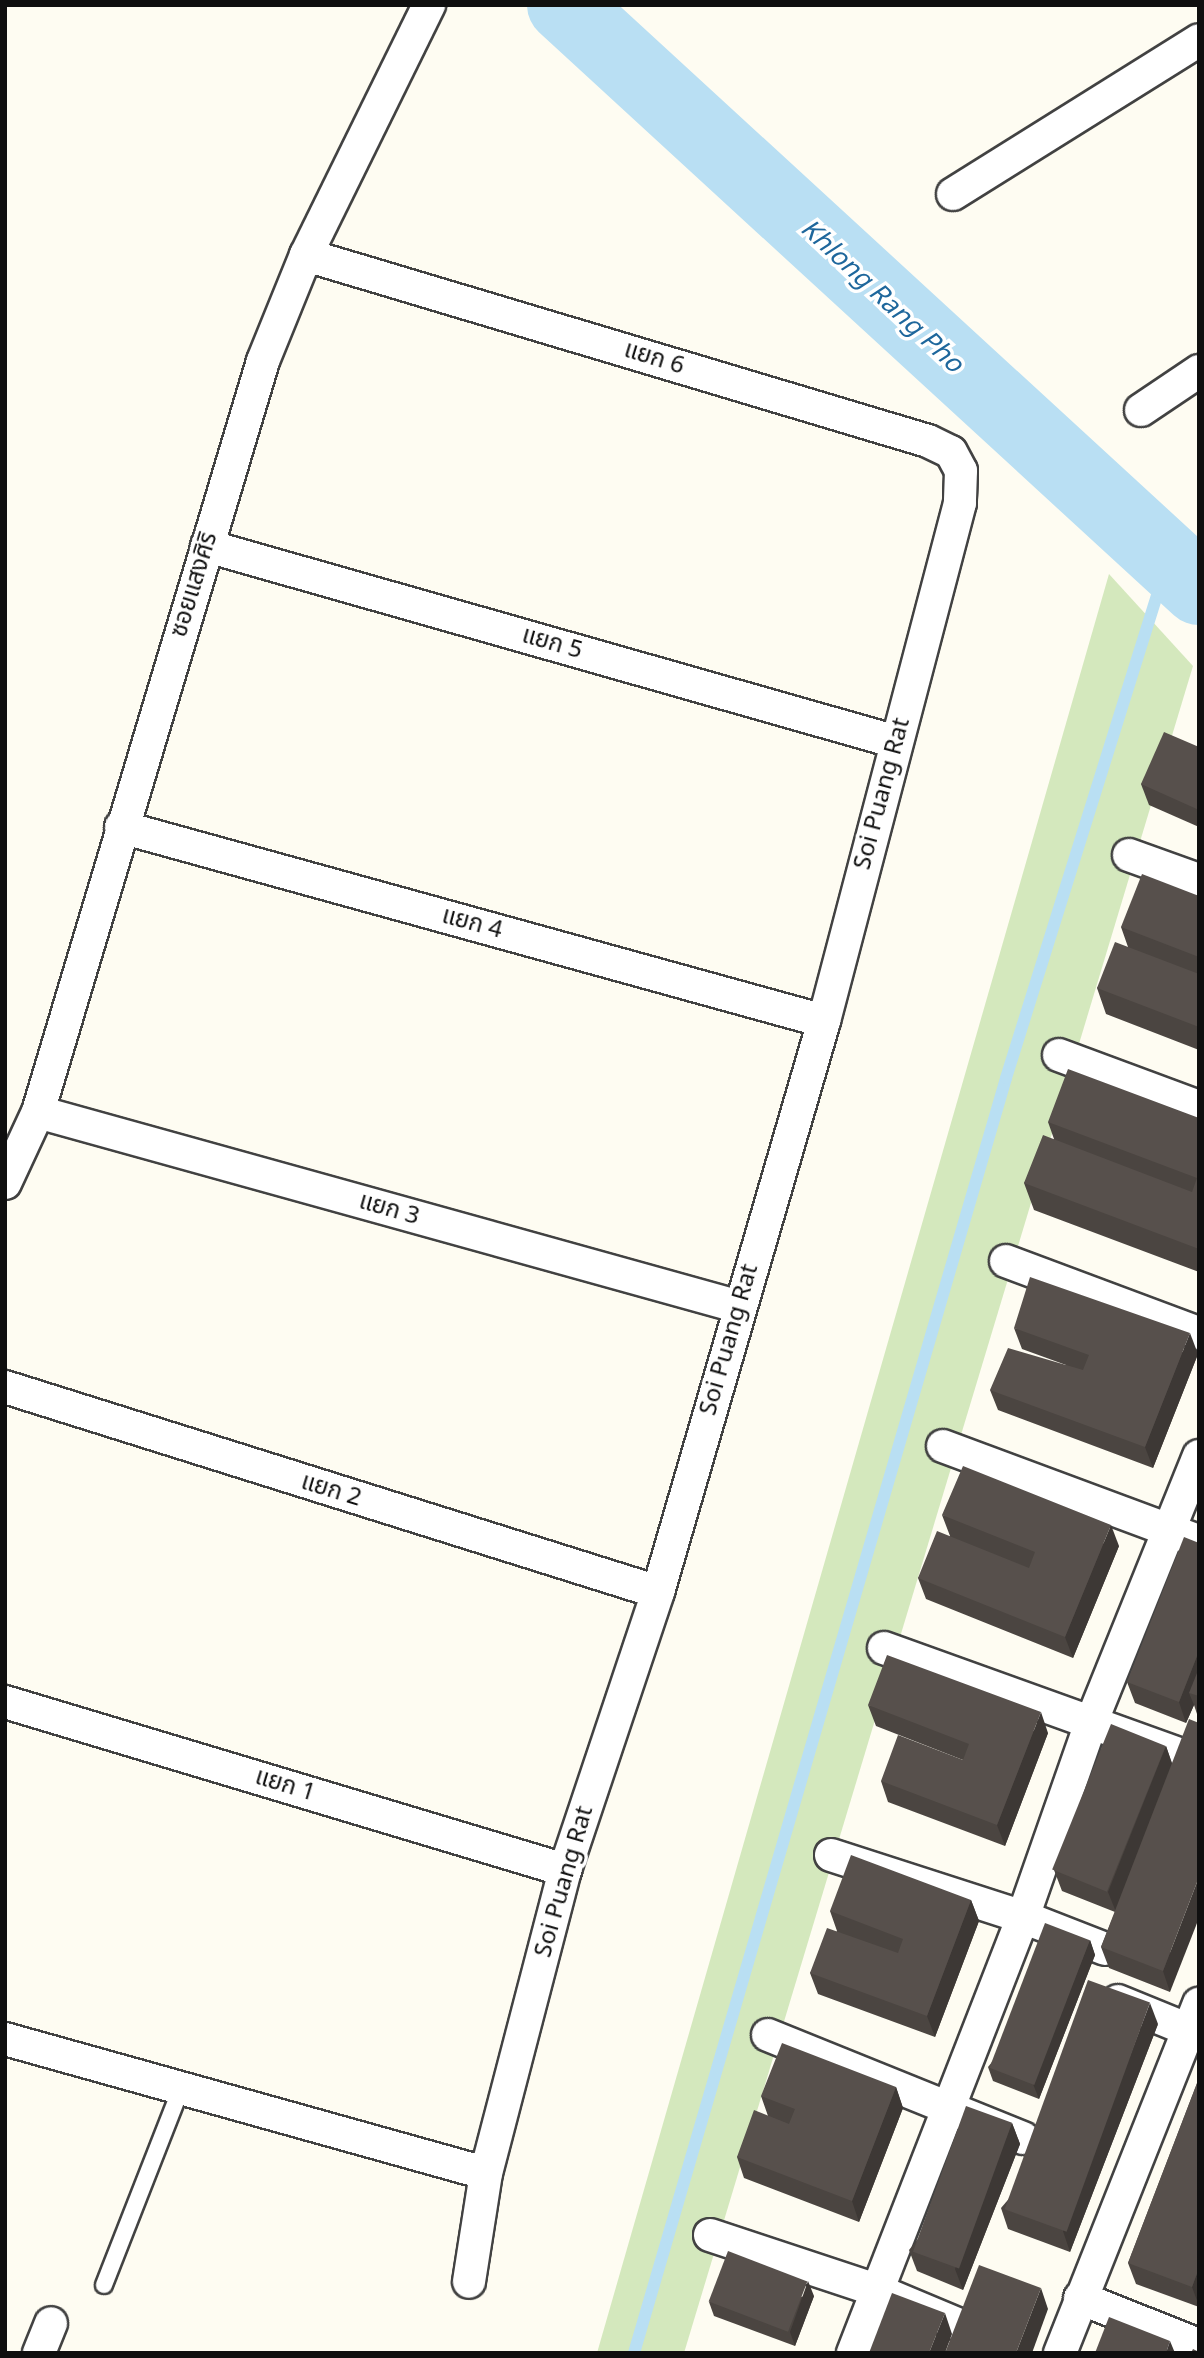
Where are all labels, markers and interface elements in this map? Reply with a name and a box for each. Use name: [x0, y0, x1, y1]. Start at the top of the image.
water label: Khlong Rang Pho: [793, 214, 969, 380]
street label: แยก 6: [620, 336, 688, 382]
street label: ซอยแสงศิริ: [165, 529, 225, 641]
street label: แยก 5: [518, 622, 586, 666]
street label: Soi Puang Rat: [849, 715, 917, 873]
street label: แยก 4: [439, 902, 505, 946]
street label: แยก 3: [355, 1188, 423, 1232]
street label: Soi Puang Rat: [695, 1261, 765, 1419]
street label: แยก 2: [297, 1468, 365, 1514]
street label: แยก 1: [251, 1763, 319, 1809]
street label: Soi Puang Rat: [530, 1803, 600, 1961]

